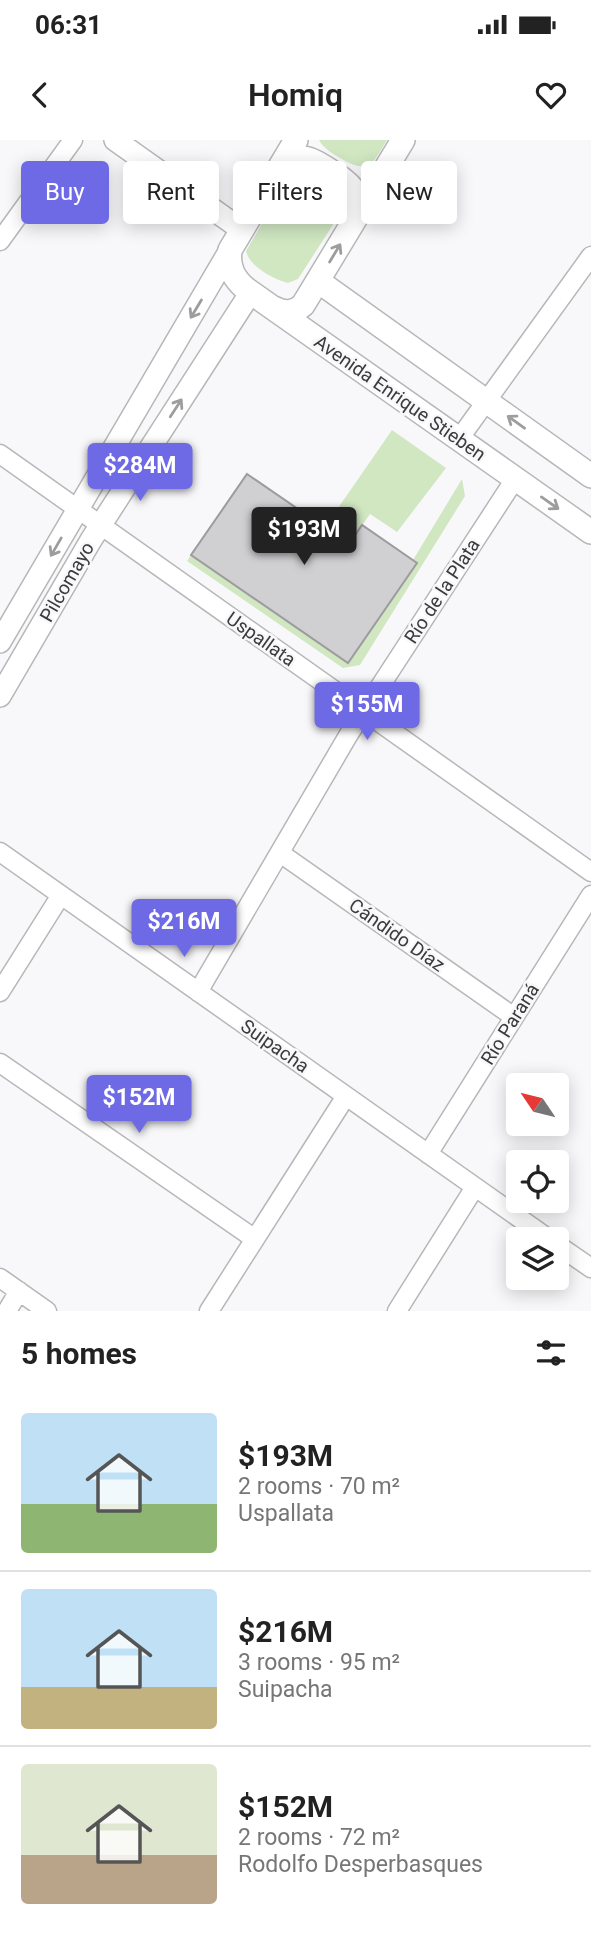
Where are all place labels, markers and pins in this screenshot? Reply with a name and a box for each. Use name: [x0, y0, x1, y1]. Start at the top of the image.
pin: $284M: [91, 444, 189, 503]
pin: $193M: [255, 508, 353, 567]
pin: $155M: [318, 682, 416, 742]
pin: $216M: [135, 900, 233, 959]
pin: $152M: [90, 1076, 188, 1135]

